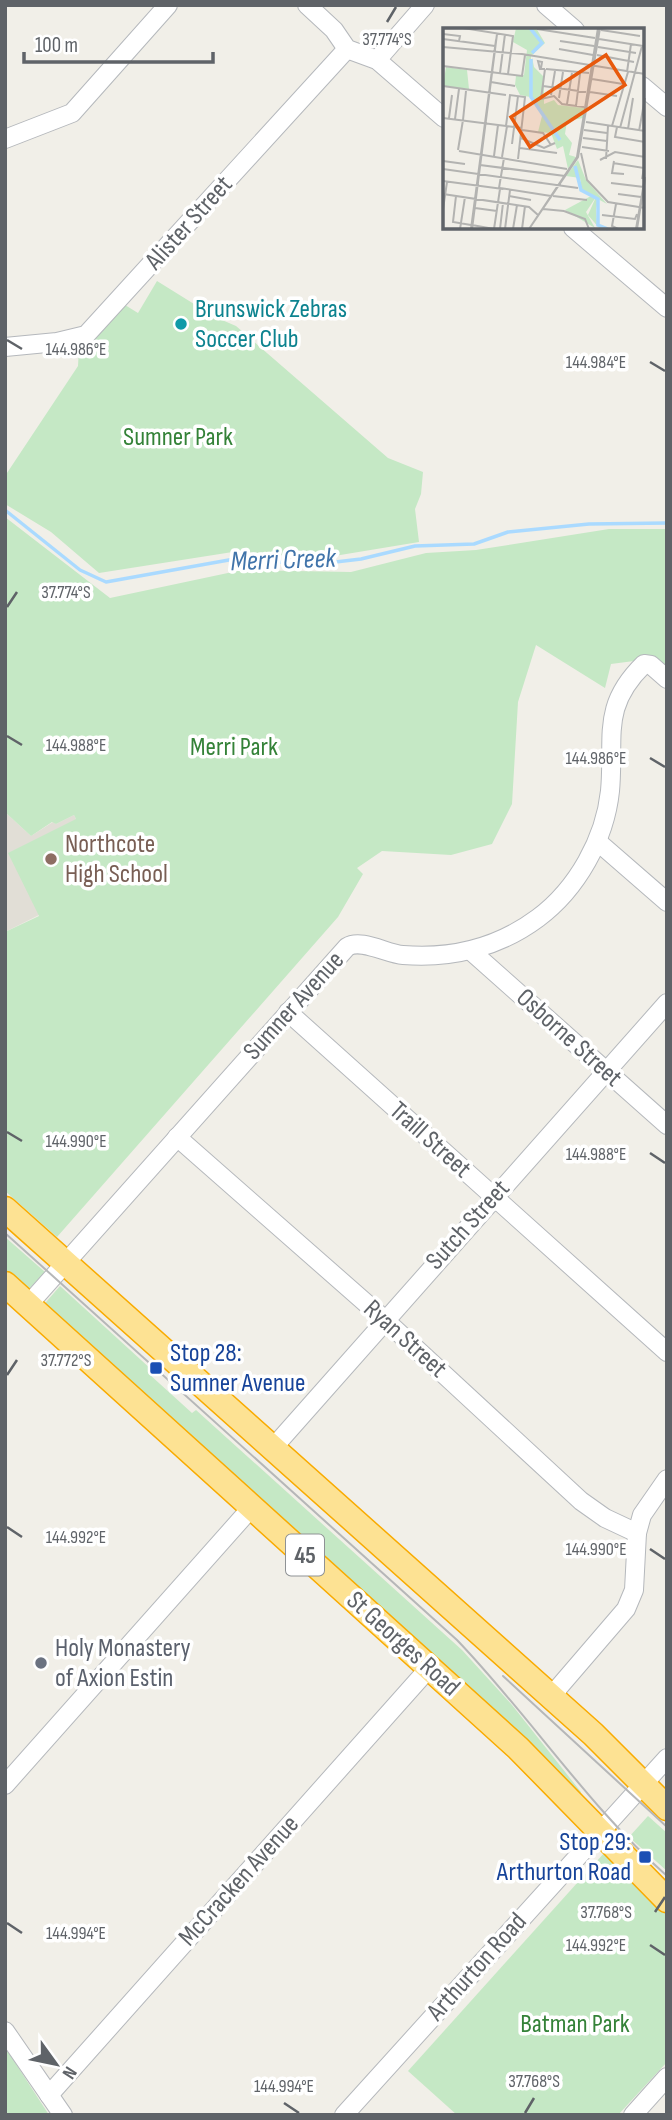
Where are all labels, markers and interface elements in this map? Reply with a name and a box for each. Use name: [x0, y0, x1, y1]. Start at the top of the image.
scale bar: [24, 21, 214, 65]
inset map: [443, 28, 644, 229]
text: 37.774°S: [362, 29, 412, 50]
text: 100 m: [35, 33, 78, 58]
street label: Alister Street: [138, 170, 239, 277]
place label: Brunswick Zebras Soccer Club: [195, 294, 347, 355]
marker: Brunswick Zebras Soccer Club: [173, 316, 189, 332]
text: 144.986°E: [46, 339, 106, 360]
text: 144.984°E: [566, 352, 626, 373]
park label: Sumner Park: [123, 422, 233, 453]
water label: Merri Creek: [230, 542, 338, 578]
text: 37.774°S: [41, 582, 91, 603]
park label: Merri Park: [190, 732, 278, 763]
text: 144.988°E: [46, 735, 106, 756]
text: 144.986°E: [566, 748, 626, 769]
place label: Northcote High School: [65, 829, 168, 890]
marker: Northcote High School: [43, 851, 59, 867]
street label: Sumner Avenue: [237, 945, 351, 1067]
street label: Osborne Street: [510, 982, 628, 1094]
street label: Traill Street: [383, 1095, 477, 1185]
text: 144.990°E: [45, 1131, 107, 1152]
text: 144.988°E: [566, 1144, 626, 1165]
street label: Sutch Street: [420, 1174, 516, 1276]
street label: Ryan Street: [357, 1294, 453, 1384]
place label: Stop 28: Sumner Avenue: [170, 1338, 305, 1399]
text: 37.772°S: [41, 1350, 92, 1371]
marker: Stop 28: Sumner Avenue: [148, 1360, 164, 1376]
text: 144.992°E: [46, 1527, 106, 1548]
road number: 45: [286, 1534, 324, 1576]
text: 144.990°E: [565, 1539, 627, 1560]
street label: St Georges Road: [340, 1585, 466, 1703]
place label: Holy Monastery of Axion Estin: [55, 1633, 191, 1694]
marker: Holy Monastery of Axion Estin: [33, 1655, 49, 1671]
street label: McCracken Avenue: [172, 1809, 306, 1953]
place label: Stop 29: Arthurton Road: [496, 1827, 631, 1888]
marker: Stop 29: Arthurton Road: [637, 1849, 653, 1865]
text: 37.768°S: [580, 1902, 632, 1923]
street label: Arthurton Road: [420, 1907, 533, 2028]
text: 144.994°E: [46, 1923, 106, 1944]
text: 144.992°E: [566, 1935, 626, 1956]
park label: Batman Park: [520, 2009, 630, 2040]
north arrow: [21, 2029, 91, 2099]
text: N: [57, 2062, 81, 2083]
text: 37.768°S: [508, 2071, 560, 2092]
text: 144.994°E: [254, 2076, 314, 2097]

